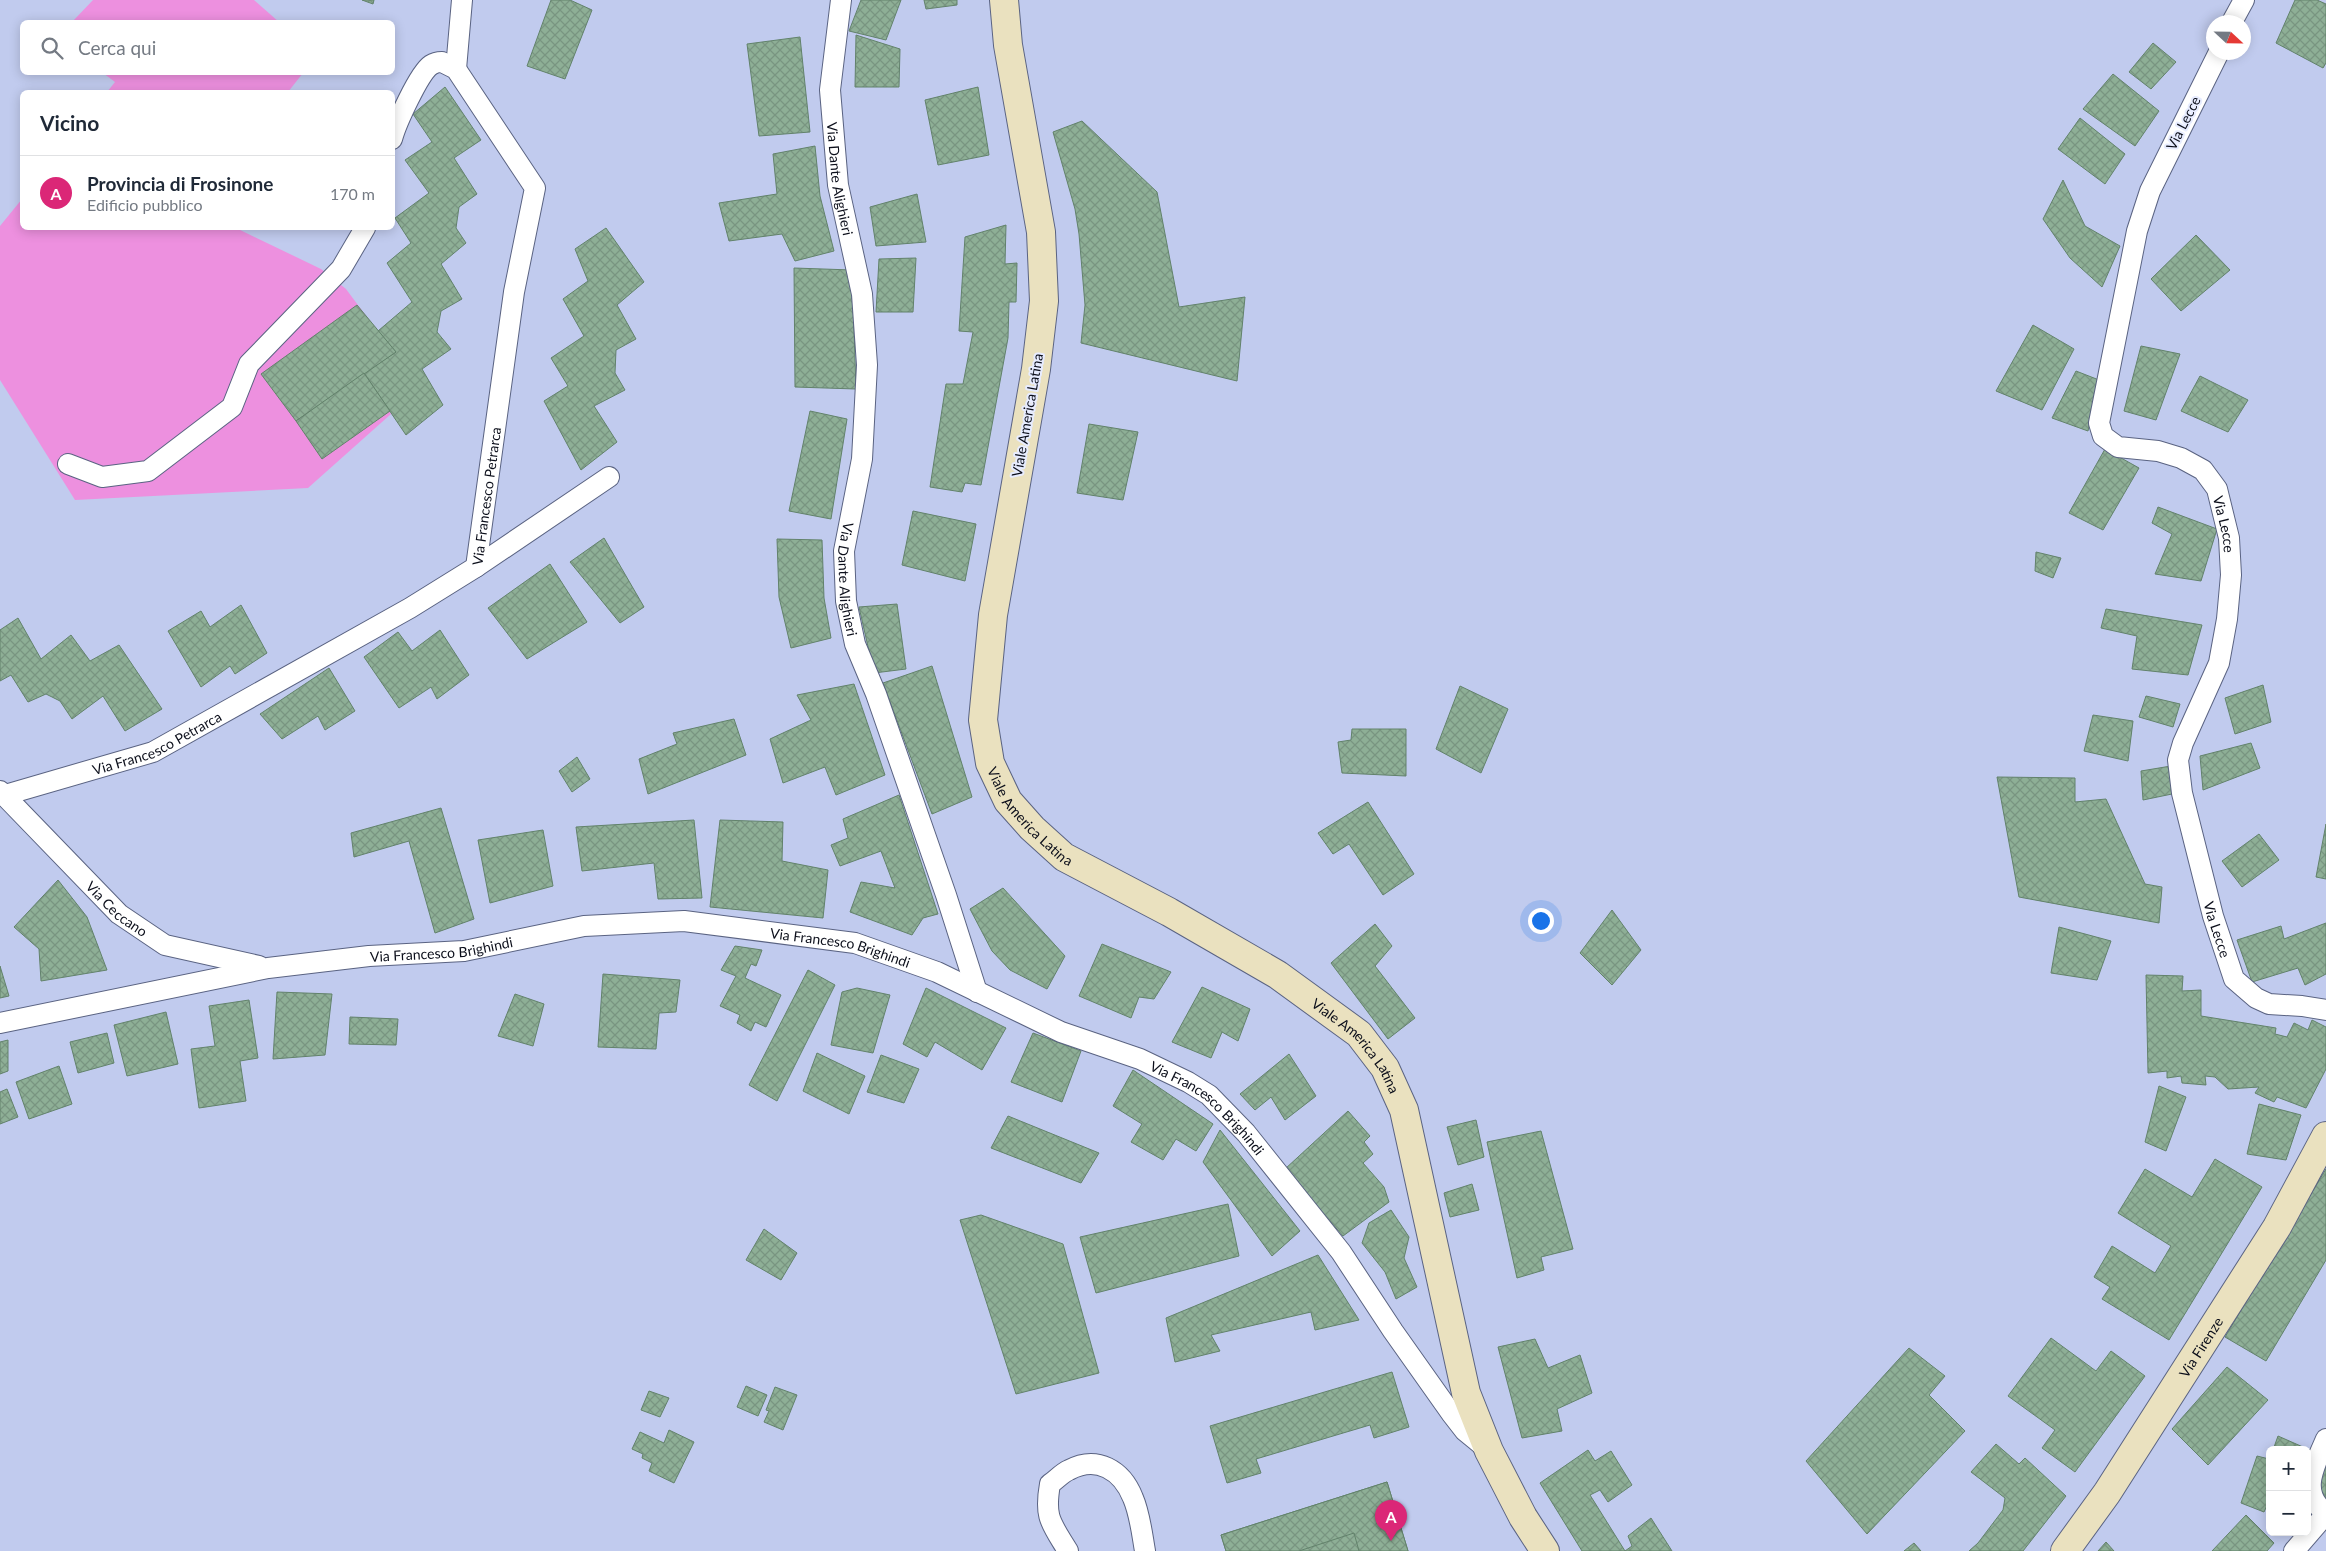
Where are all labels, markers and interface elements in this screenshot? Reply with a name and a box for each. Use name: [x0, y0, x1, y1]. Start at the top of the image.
north arrow: [2206, 15, 2251, 60]
search box: [20, 20, 395, 75]
icon: search: [38, 34, 66, 62]
text: Cerca qui: [78, 36, 156, 59]
street label: Via Lecce: [2162, 93, 2204, 153]
text: Vicino: [40, 110, 99, 135]
street label: Via Dante Alighieri: [824, 121, 857, 237]
text: Provincia di Frosinone: [87, 172, 273, 195]
text: A: [50, 184, 62, 203]
text: 170 m: [330, 184, 375, 203]
text: Edificio pubblico: [87, 195, 203, 214]
street label: Viale America Latina: [1008, 352, 1046, 478]
street label: Via Francesco Petrarca: [468, 426, 504, 566]
street label: Via Lecce: [2210, 494, 2238, 553]
street label: Via Dante Alighieri: [835, 521, 862, 638]
street label: Via Francesco Petrarca: [90, 707, 224, 778]
street label: Viale America Latina: [984, 764, 1076, 869]
street label: Via Ceccano: [83, 877, 151, 939]
street label: Via Lecce: [2201, 899, 2235, 959]
your location: [1528, 908, 1554, 934]
street label: Via Francesco Brighindi: [769, 924, 913, 970]
street label: Via Francesco Brighindi: [369, 933, 514, 964]
street label: Viale America Latina: [1309, 994, 1404, 1096]
street label: Via Francesco Brighindi: [1148, 1057, 1268, 1158]
street label: Via Firenze: [2175, 1314, 2226, 1380]
map controls: [2266, 1446, 2311, 1536]
button: +: [2266, 1446, 2311, 1491]
button: −: [2266, 1491, 2311, 1536]
pin: A: [1375, 1500, 1407, 1541]

